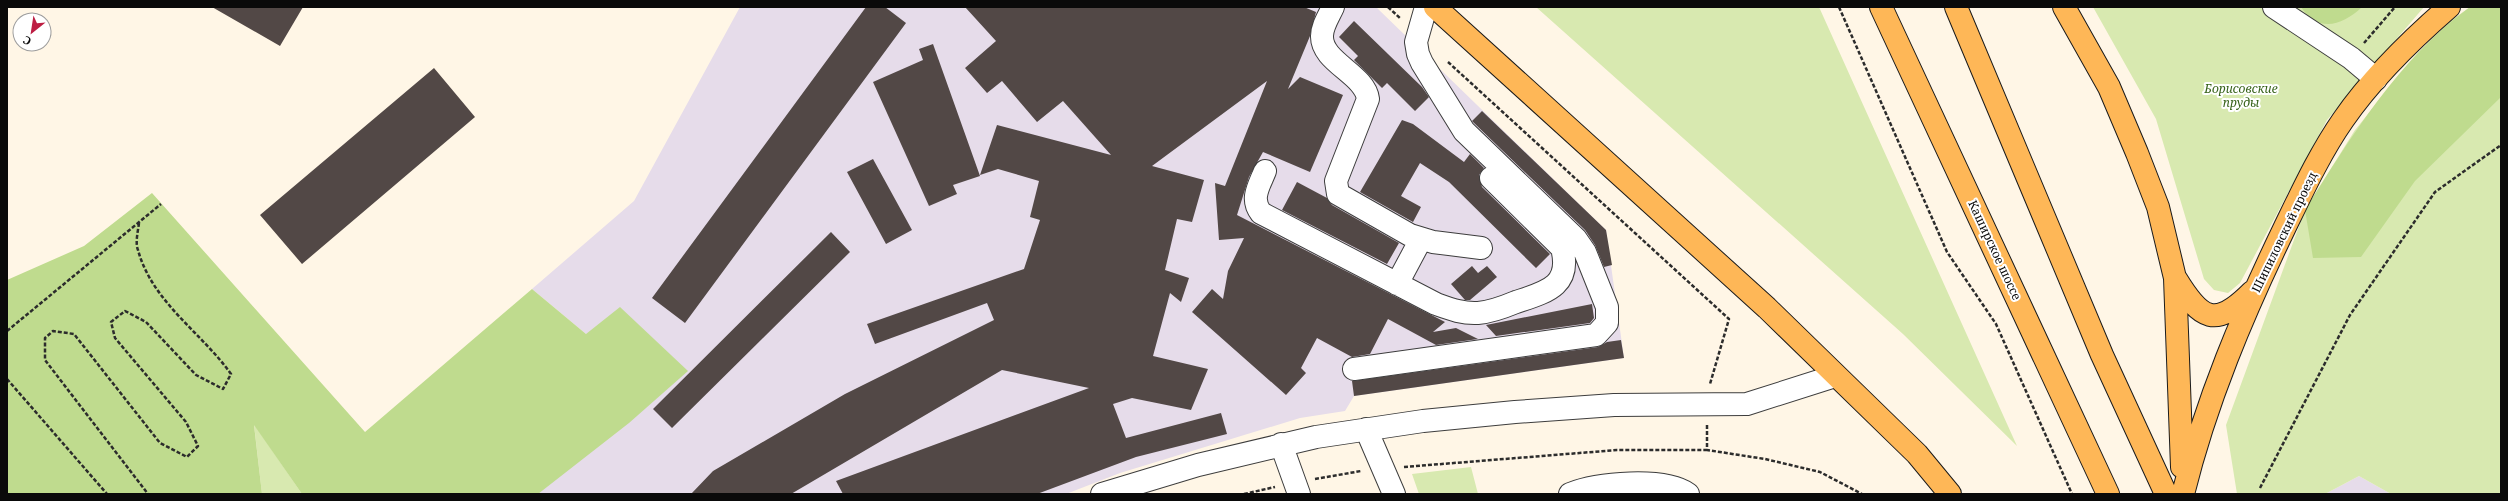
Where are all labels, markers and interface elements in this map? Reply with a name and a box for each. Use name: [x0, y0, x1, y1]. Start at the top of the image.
north arrow: [12, 12, 52, 52]
text: С: [20, 33, 34, 49]
park label: Борисовские пруды: [2203, 80, 2278, 111]
street label: Шипиловский проезд: [2247, 169, 2321, 295]
street label: Каширское шоссе: [1964, 197, 2026, 303]

